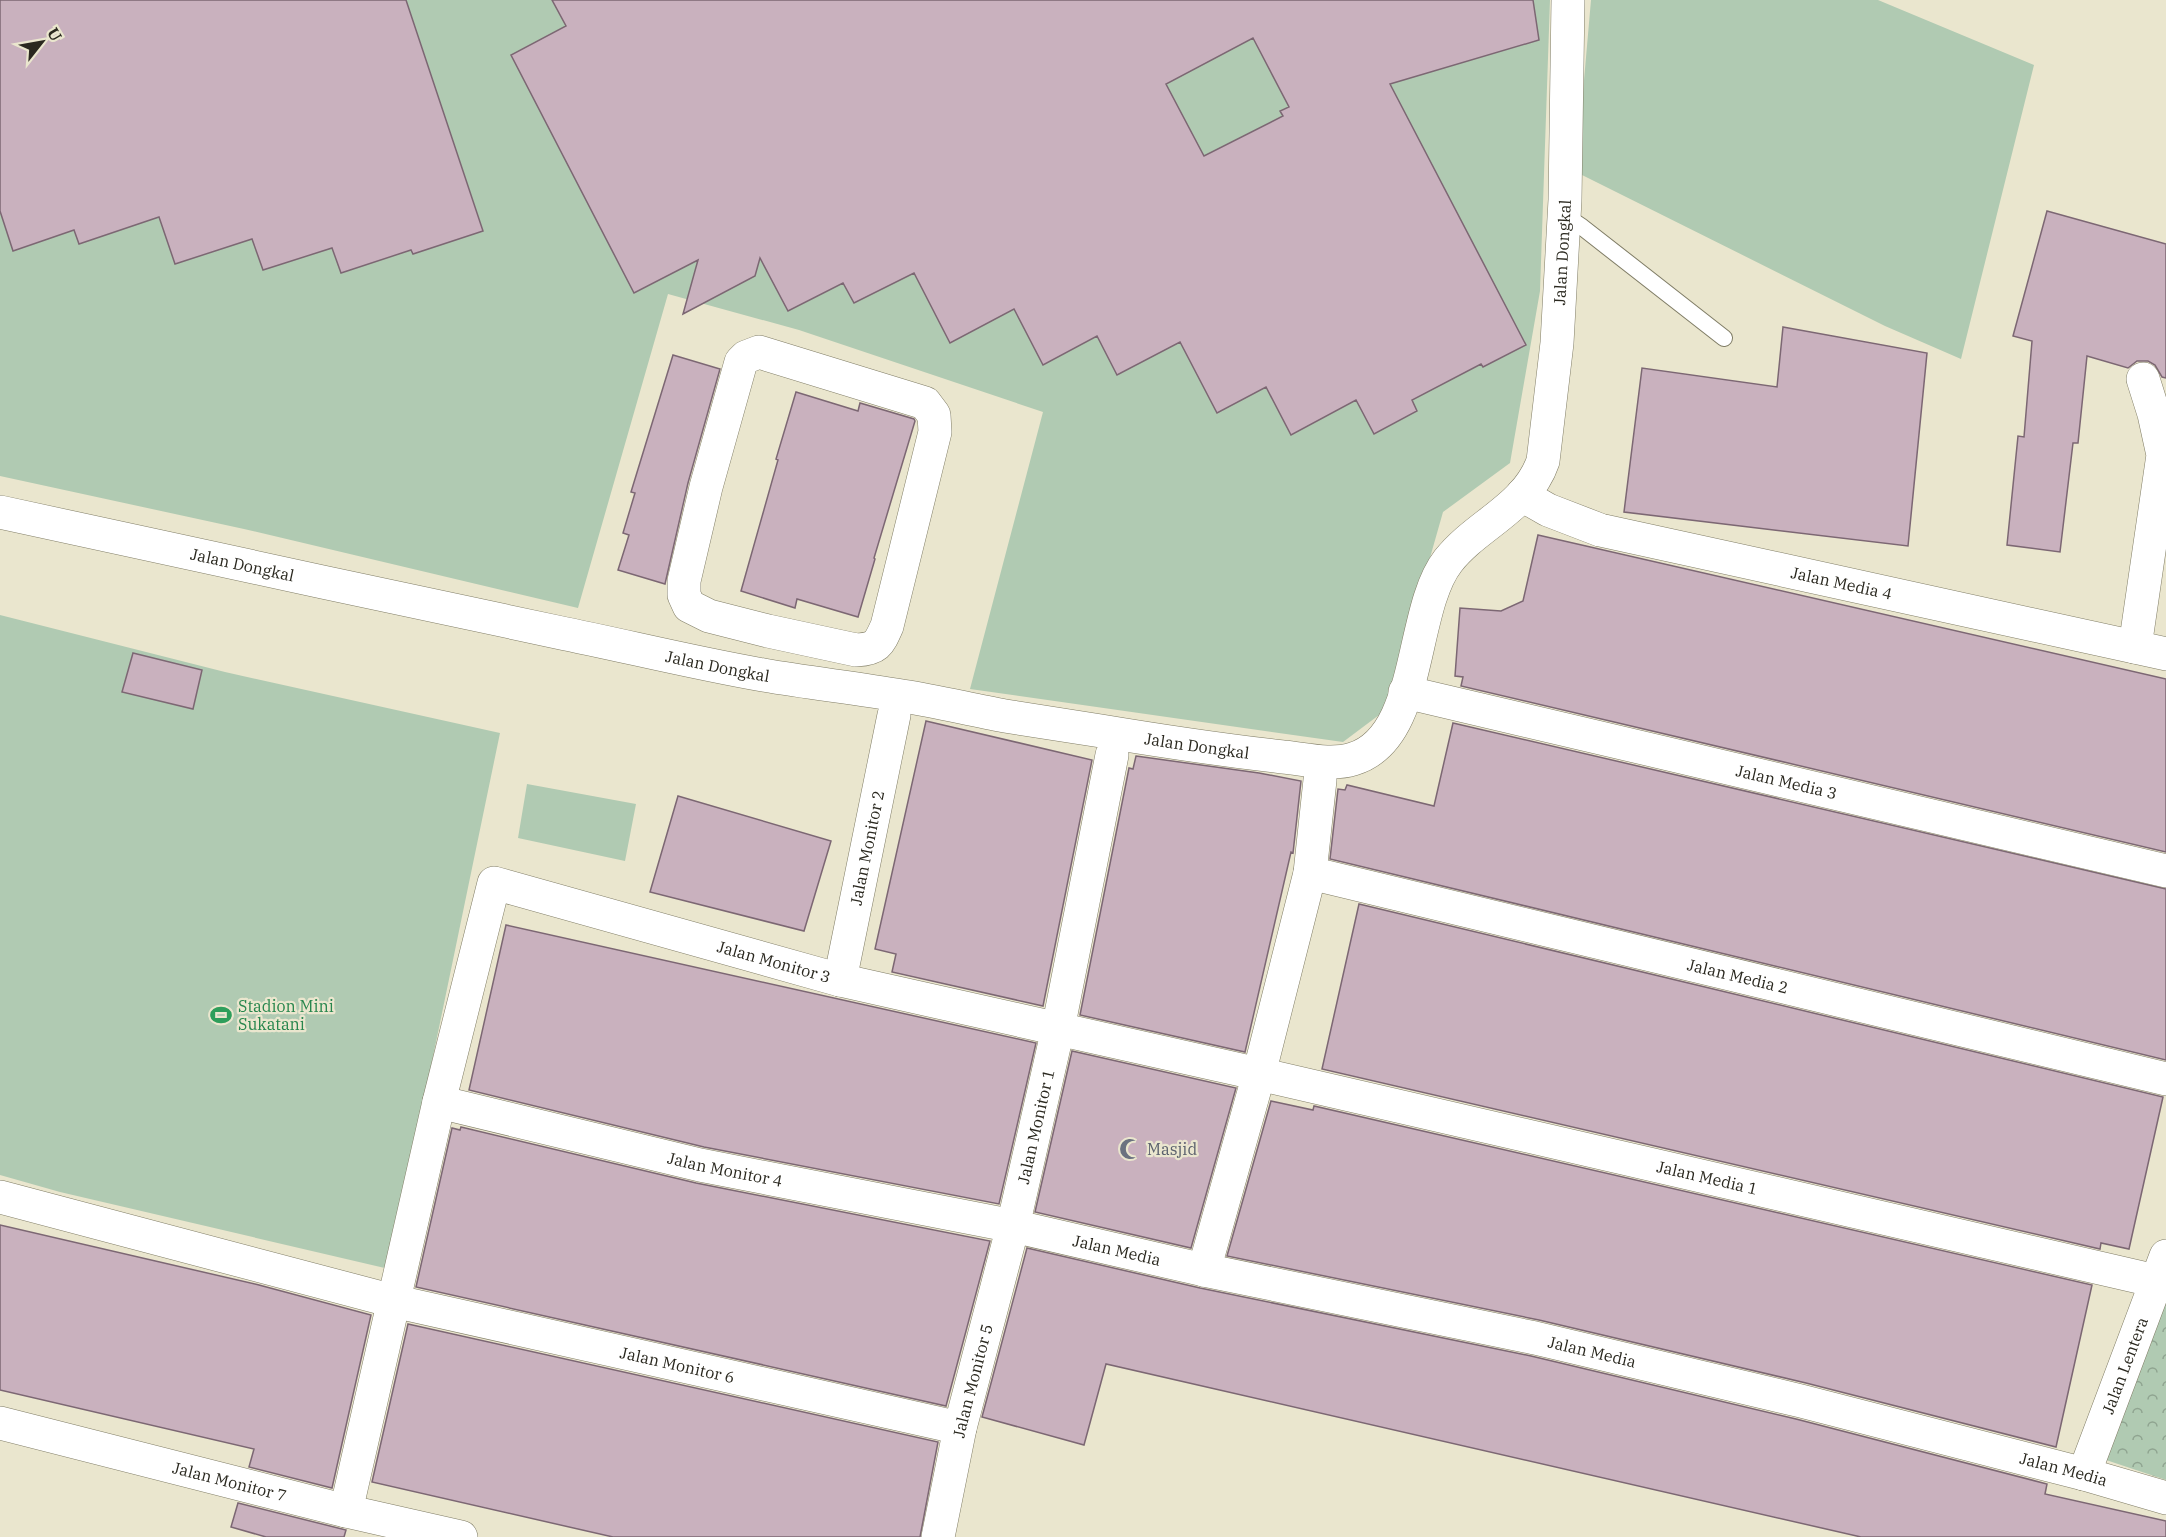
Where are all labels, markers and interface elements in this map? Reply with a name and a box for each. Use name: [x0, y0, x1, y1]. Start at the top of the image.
north arrow: [12, 12, 72, 72]
text: U: [43, 24, 67, 45]
street label: Jalan Dongkal: [1549, 199, 1575, 306]
street label: Jalan Dongkal: [189, 544, 296, 586]
street label: Jalan Media 4: [1789, 562, 1894, 604]
street label: Jalan Dongkal: [664, 646, 771, 686]
street label: Jalan Dongkal: [1143, 728, 1251, 763]
street label: Jalan Media 3: [1734, 760, 1839, 803]
street label: Jalan Monitor 2: [845, 788, 888, 907]
street label: Jalan Monitor 3: [715, 936, 833, 987]
street label: Jalan Media 2: [1685, 954, 1790, 998]
place label: Stadion Mini Sukatani: [238, 996, 334, 1034]
sports icon: Stadion Mini Sukatani: [209, 1003, 233, 1027]
street label: Jalan Monitor 1: [1013, 1067, 1058, 1186]
mosque icon: Masjid: [1118, 1137, 1142, 1161]
place label: Masjid: [1147, 1139, 1197, 1159]
street label: Jalan Monitor 4: [666, 1148, 784, 1191]
street label: Jalan Media 1: [1655, 1156, 1760, 1199]
street label: Jalan Media: [1071, 1230, 1163, 1270]
street label: Jalan Lentera: [2098, 1314, 2152, 1417]
street label: Jalan Monitor 5: [948, 1322, 997, 1439]
street label: Jalan Media: [1546, 1331, 1638, 1372]
street label: Jalan Monitor 6: [618, 1342, 737, 1387]
street label: Jalan Media: [2018, 1448, 2110, 1490]
street label: Jalan Monitor 7: [171, 1457, 289, 1506]

